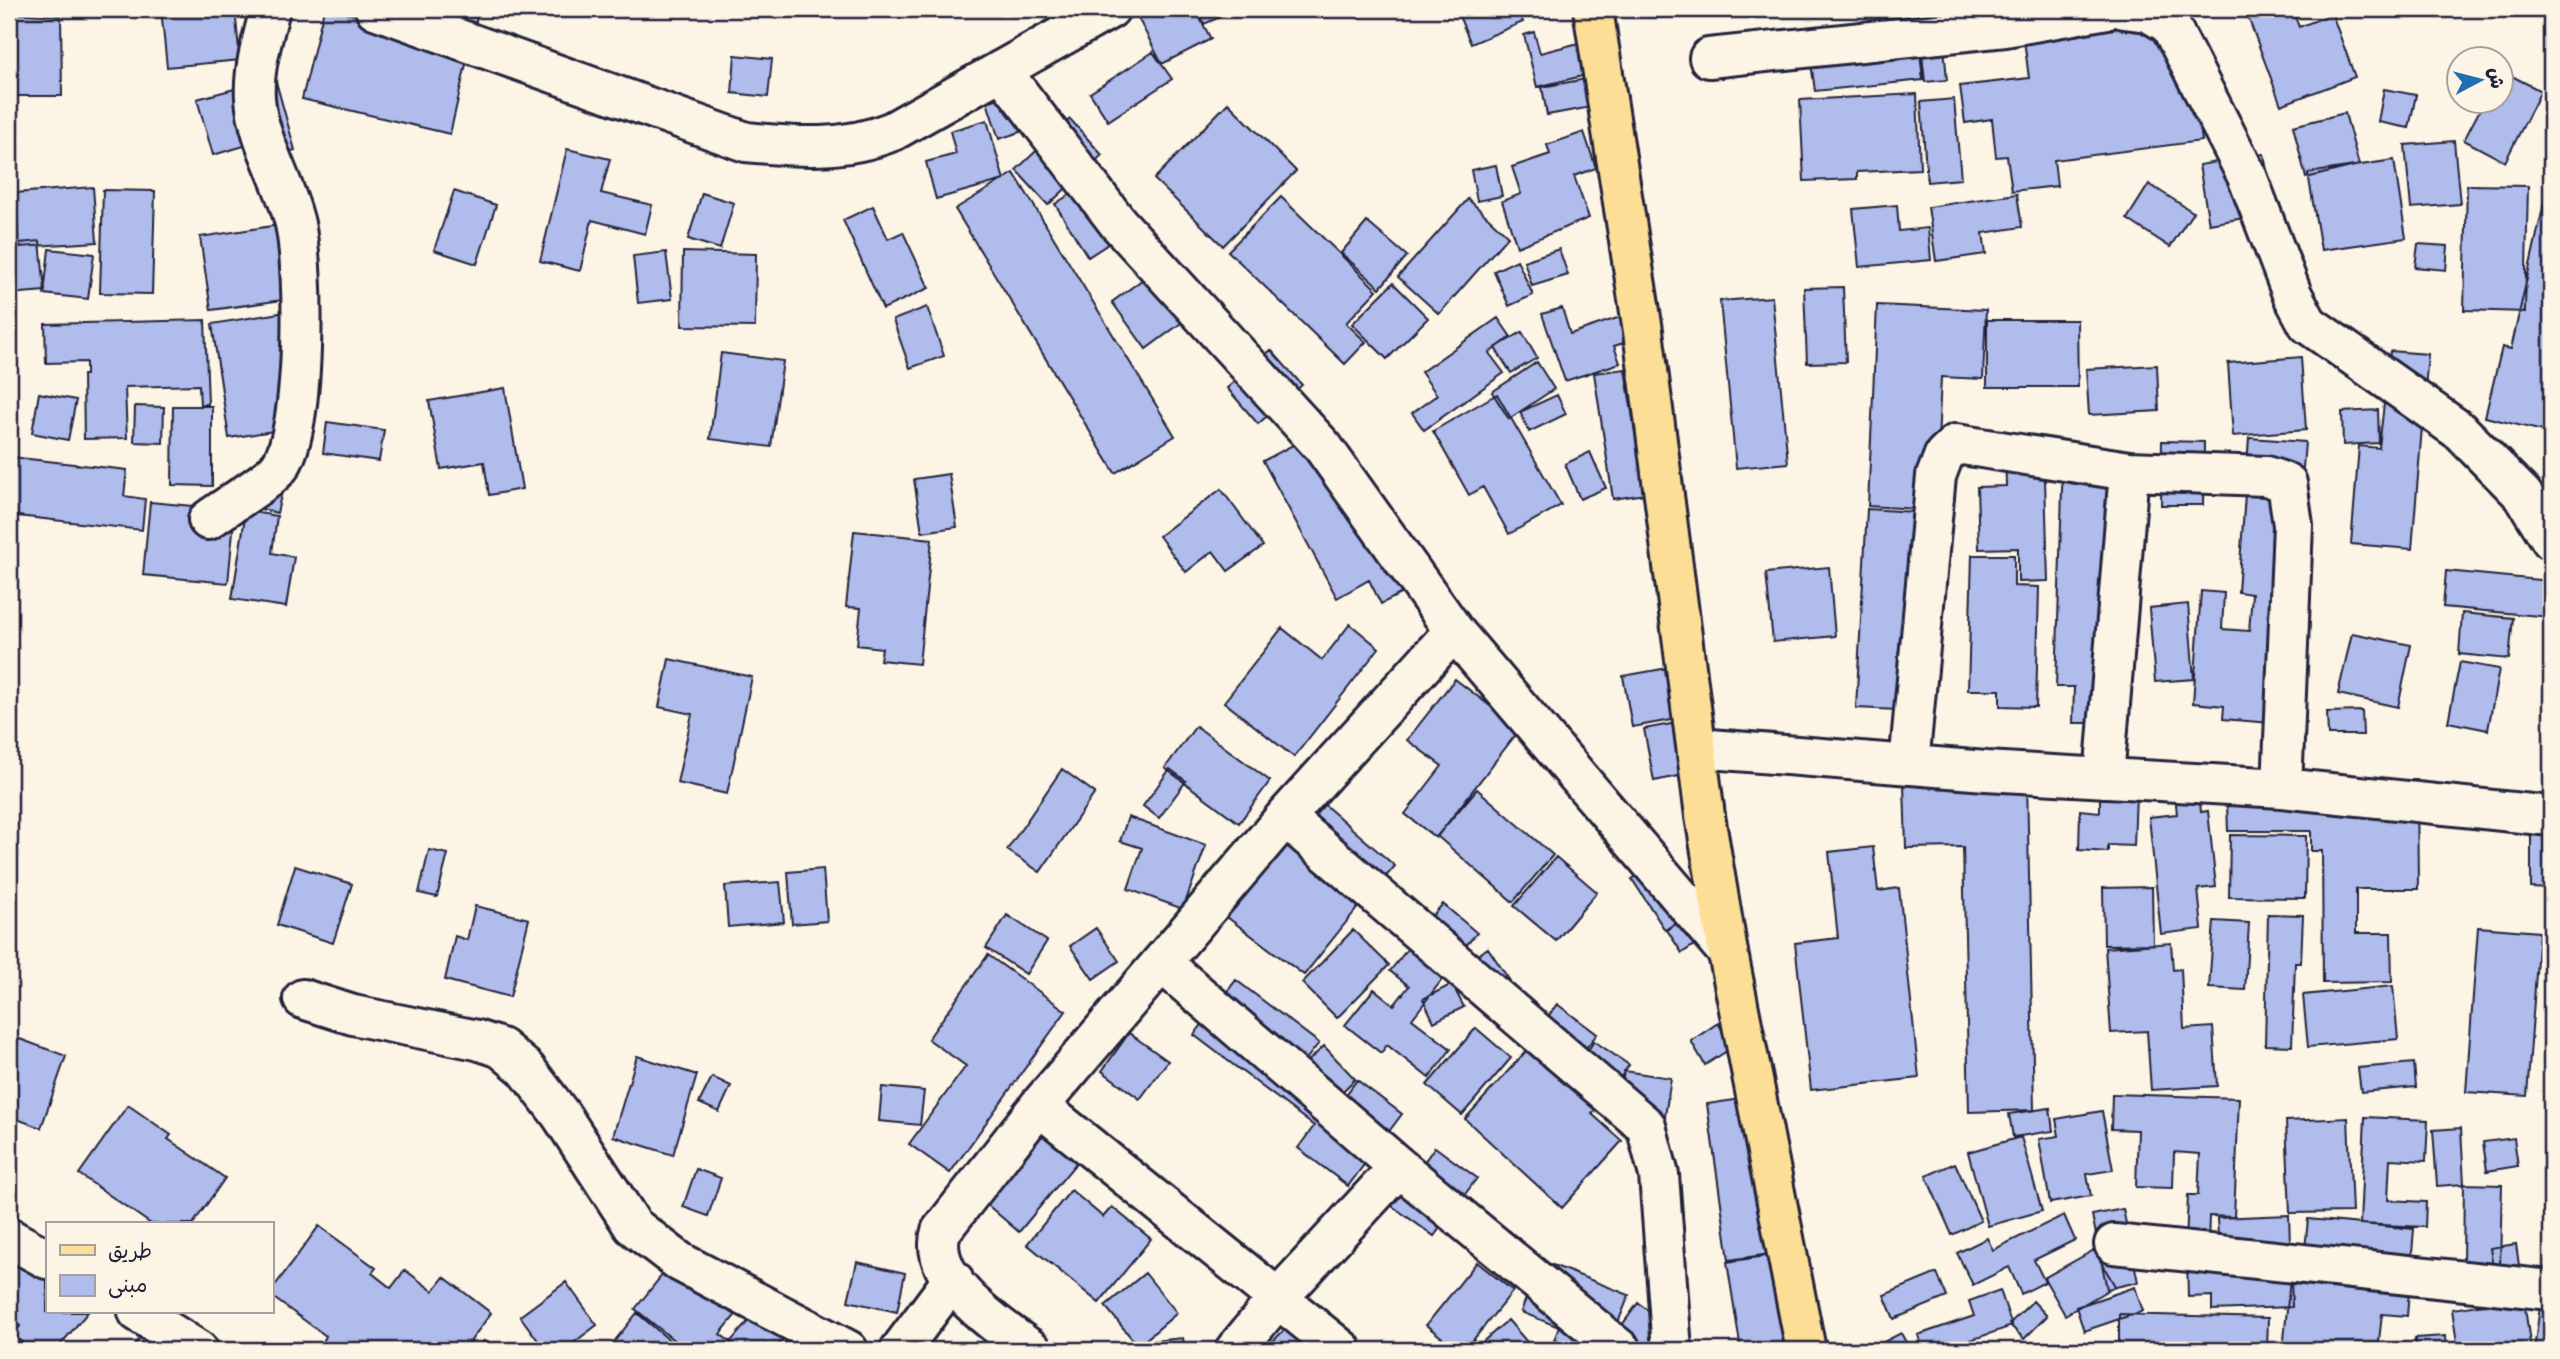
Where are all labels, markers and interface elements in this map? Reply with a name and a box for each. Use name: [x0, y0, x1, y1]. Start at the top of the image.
north arrow: [2444, 46, 2514, 116]
text: ش: [2483, 66, 2509, 90]
legend: [46, 1222, 273, 1314]
text: طريق: [108, 1238, 152, 1264]
text: مبنى: [108, 1272, 147, 1299]

